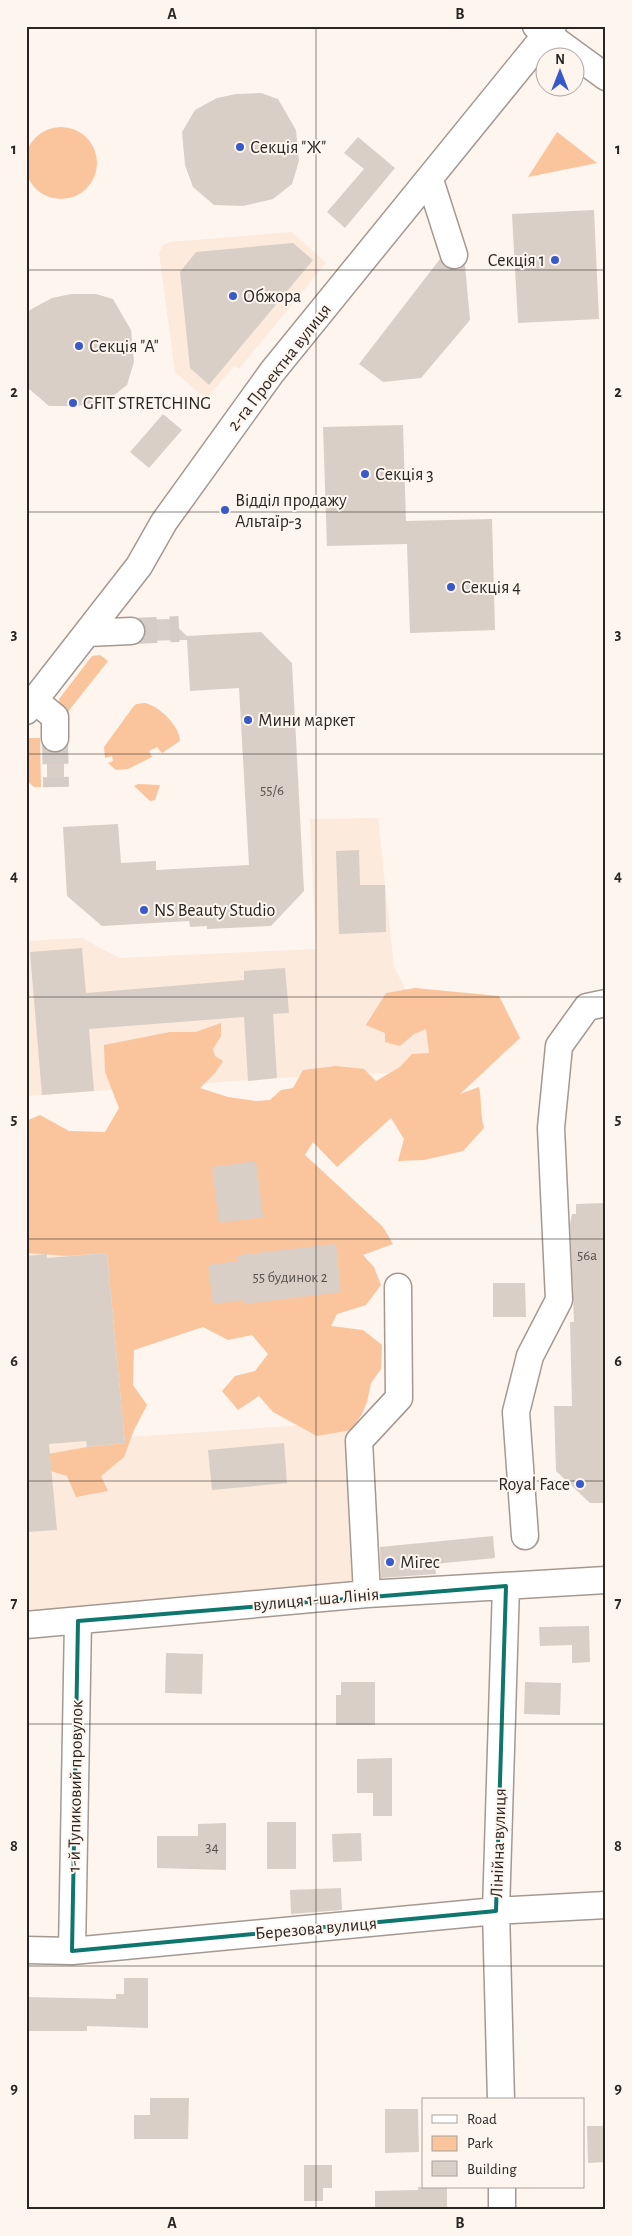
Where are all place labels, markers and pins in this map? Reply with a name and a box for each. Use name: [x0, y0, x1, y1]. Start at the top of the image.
place label: Секція "Ж": [250, 139, 326, 157]
marker: Секція "Ж": [234, 141, 246, 153]
place label: Секція 1: [487, 252, 545, 270]
marker: Секція 1: [549, 254, 561, 266]
place label: Обжора: [243, 287, 301, 306]
marker: Обжора: [227, 290, 239, 302]
place label: Секція "А": [89, 338, 159, 356]
marker: Секція "А": [73, 340, 85, 352]
place label: GFIT STRETCHING: [83, 395, 211, 413]
marker: GFIT STRETCHING: [67, 397, 79, 409]
place label: Секція 3: [375, 466, 434, 484]
marker: Секція 3: [359, 468, 371, 480]
place label: Відділ продажу Альтаїр-3: [235, 492, 347, 531]
marker: Відділ продажу Альтаїр-3: [219, 504, 231, 516]
place label: Секція 4: [461, 579, 521, 597]
marker: Секція 4: [445, 581, 457, 593]
place label: Мини маркет: [258, 712, 355, 730]
marker: Мини маркет: [242, 714, 254, 726]
place label: NS Beauty Studio: [154, 902, 276, 920]
marker: NS Beauty Studio: [138, 904, 150, 916]
place label: Royal Face: [498, 1476, 570, 1494]
marker: Royal Face: [574, 1478, 586, 1490]
place label: Мігес: [400, 1554, 440, 1572]
marker: Мігес: [384, 1556, 396, 1568]

